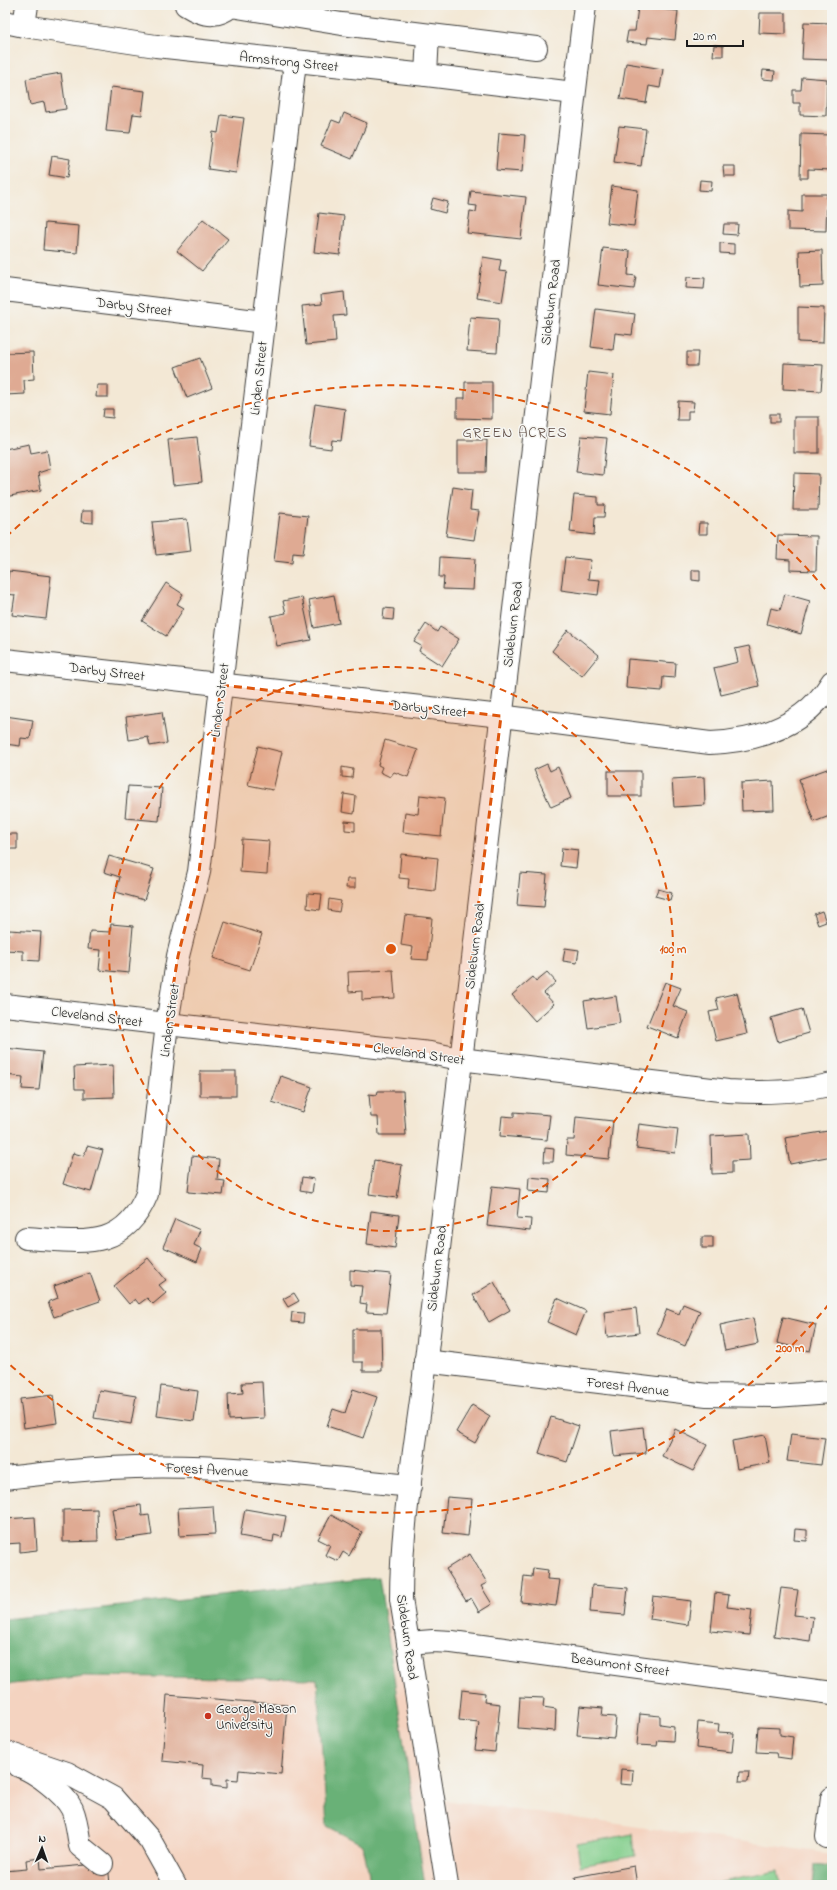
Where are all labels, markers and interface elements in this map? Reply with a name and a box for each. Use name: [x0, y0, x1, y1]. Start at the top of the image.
scale bar: [687, 22, 743, 48]
text: 20 m: [693, 28, 716, 46]
street label: Armstrong Street: [238, 47, 340, 79]
street label: Sideburn Road: [536, 258, 567, 346]
street label: Darby Street: [94, 292, 173, 324]
street label: Linden Street: [245, 340, 274, 416]
district label: GREEN ACRES: [462, 422, 568, 444]
street label: Sideburn Road: [498, 580, 529, 668]
street label: Darby Street: [67, 657, 146, 689]
street label: Linden Street: [206, 662, 235, 738]
street label: Darby Street: [389, 695, 468, 725]
street label: Sideburn Road: [460, 902, 491, 990]
text: 100 m: [660, 941, 687, 959]
centre of rings: [384, 942, 398, 956]
street label: Linden Street: [155, 982, 186, 1059]
street label: Cleveland Street: [50, 1001, 144, 1034]
street label: Cleveland Street: [372, 1038, 466, 1071]
street label: Sideburn Road: [422, 1224, 453, 1312]
text: 200 m: [775, 1340, 805, 1358]
street label: Forest Avenue: [584, 1372, 671, 1403]
street label: Forest Avenue: [164, 1458, 250, 1483]
street label: Sideburn Road: [390, 1593, 423, 1681]
street label: Beaumont Street: [568, 1648, 671, 1683]
place label: George Mason University: [216, 1699, 296, 1737]
marker: George Mason University: [203, 1711, 213, 1721]
north arrow: [22, 1828, 62, 1868]
text: N: [38, 1831, 46, 1847]

